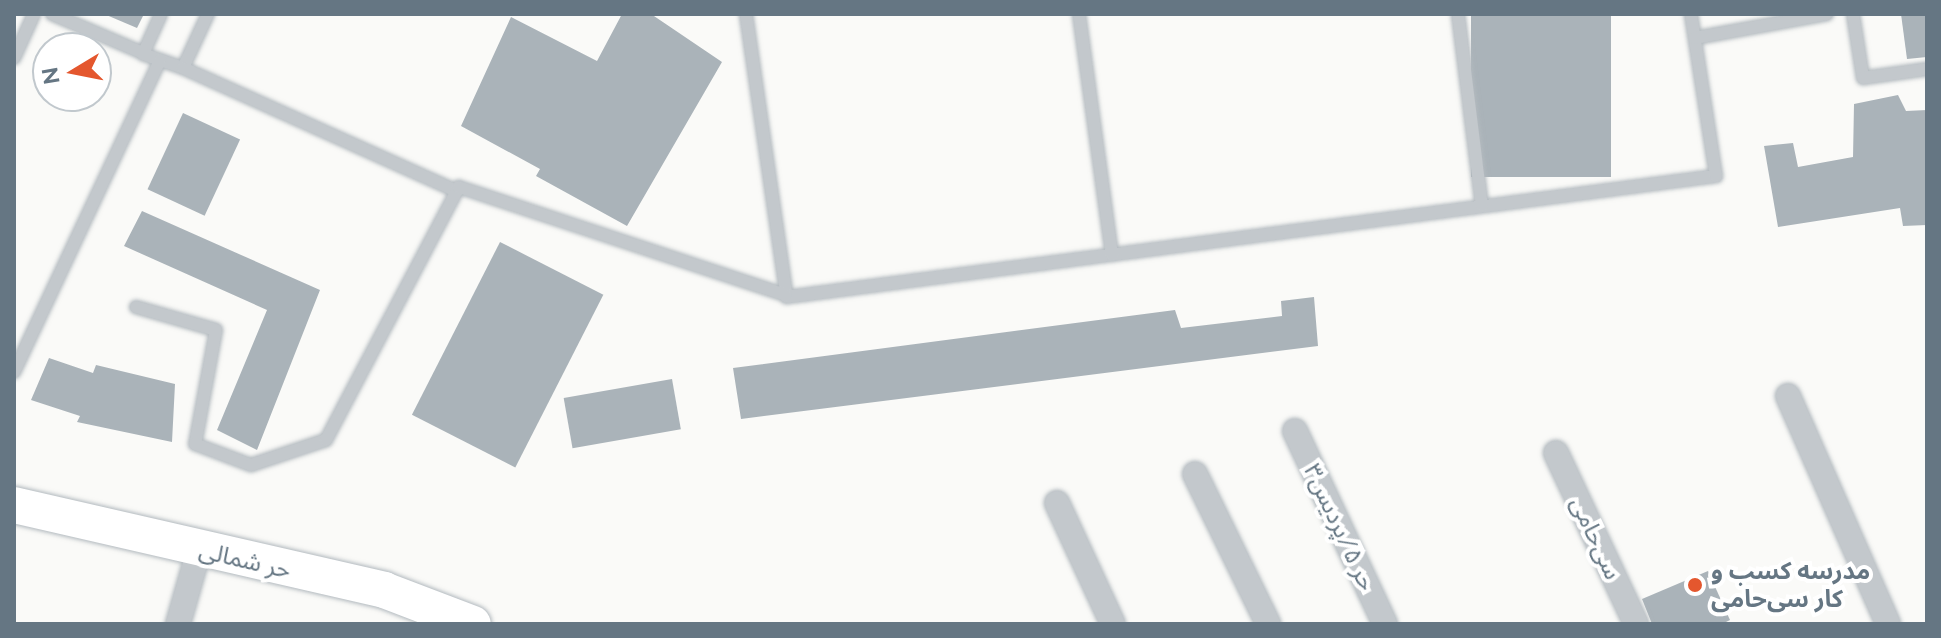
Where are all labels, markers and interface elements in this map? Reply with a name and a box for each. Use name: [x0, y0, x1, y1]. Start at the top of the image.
north arrow: [32, 32, 112, 112]
text: N: [36, 65, 65, 86]
street label: حر ۵/پردیس۳: [1298, 459, 1382, 595]
street label: سی‌حامی: [1564, 492, 1628, 584]
street label: حر شمالی: [196, 535, 294, 585]
place label: مدرسه کسب و کار سی‌حامی: [1711, 557, 1870, 613]
marker: مدرسه کسب و کار سی‌حامی: [1686, 576, 1704, 594]

